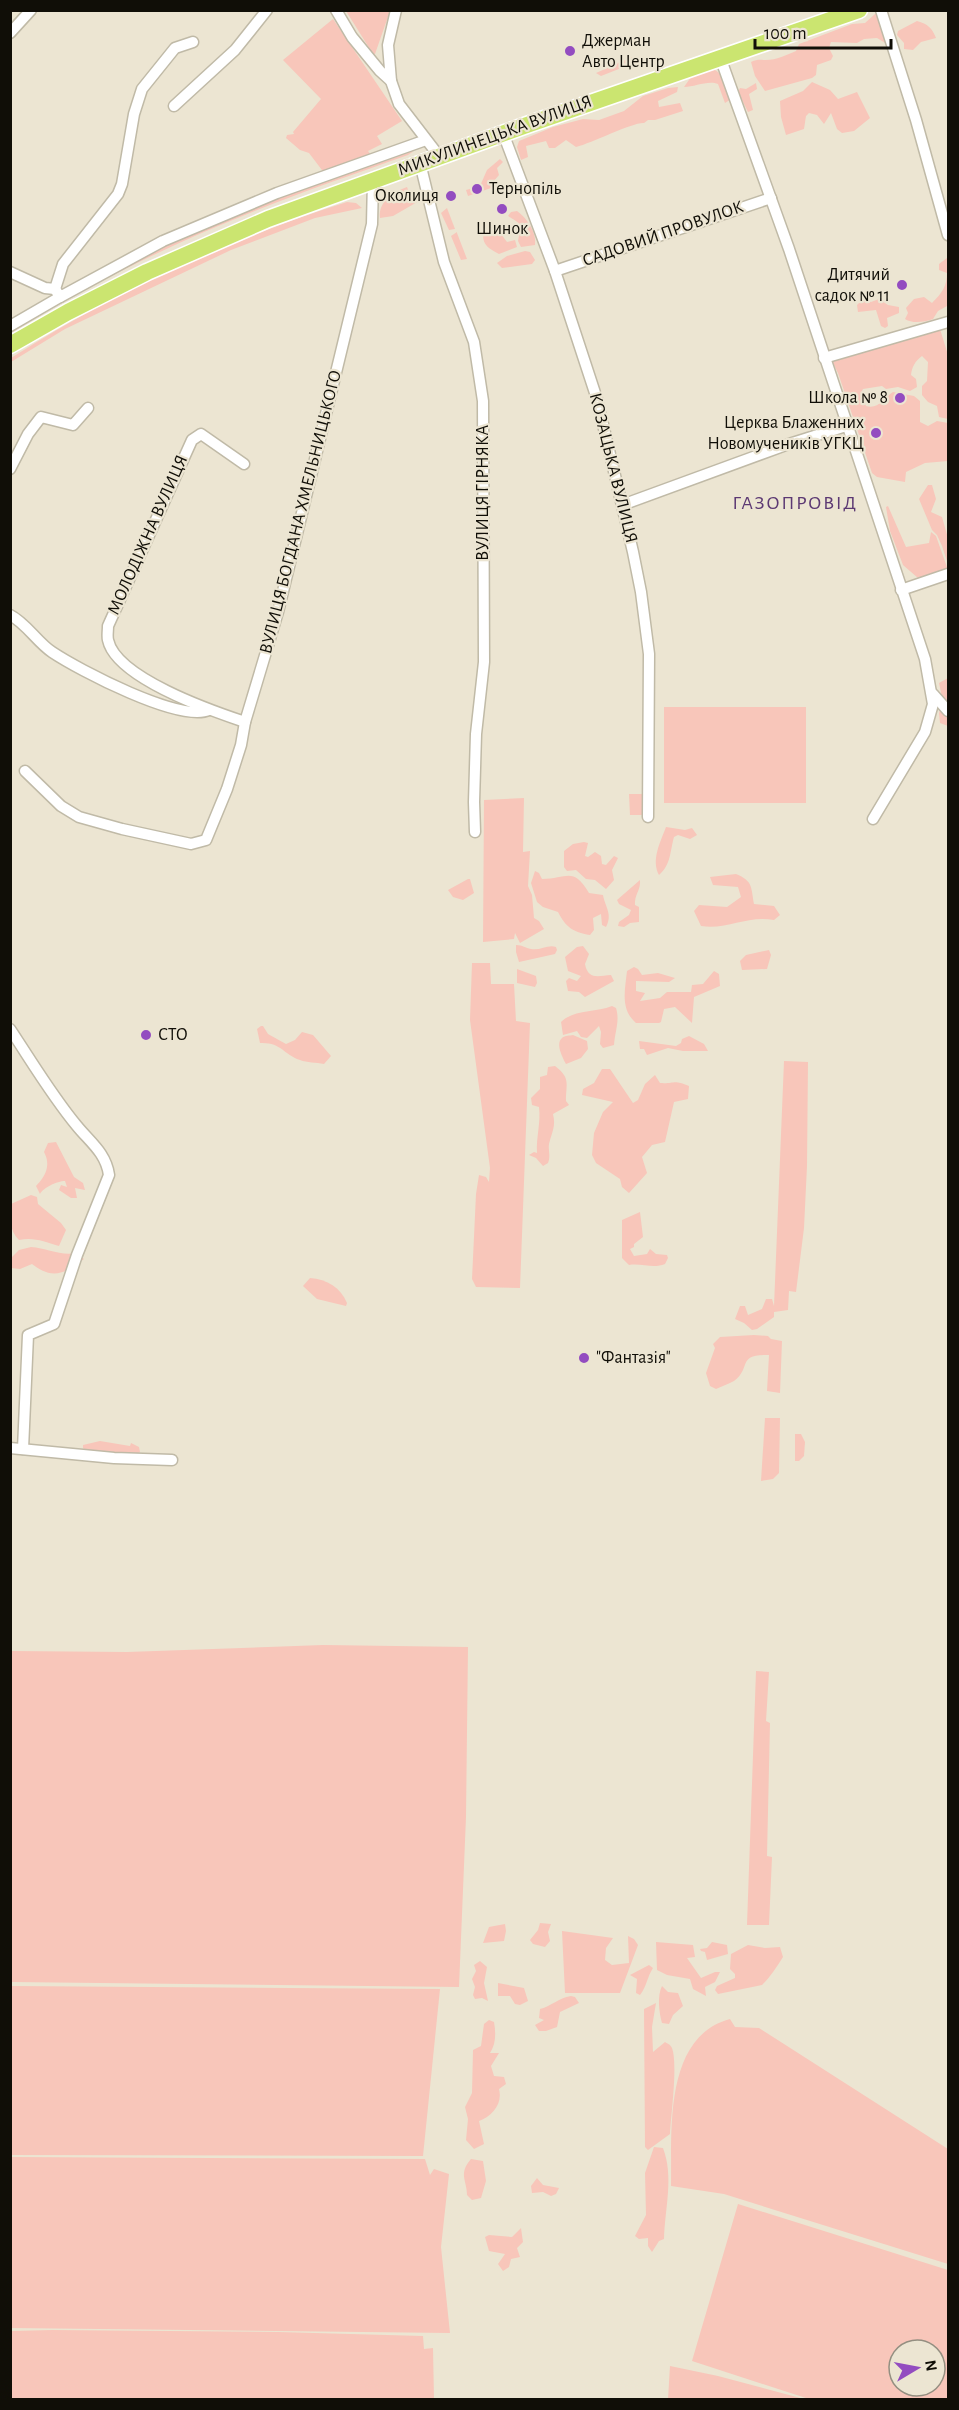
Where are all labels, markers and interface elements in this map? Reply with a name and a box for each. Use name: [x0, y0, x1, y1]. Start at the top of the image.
scale bar: [755, 12, 892, 50]
text: 100 m: [764, 25, 807, 43]
place label: Джерман Авто Центр: [582, 32, 665, 71]
marker: Джерман Авто Центр: [563, 44, 577, 58]
street label: МИКУЛИНЕЦЬКА ВУЛИЦЯ: [395, 92, 595, 180]
place label: Тернопіль: [489, 180, 561, 198]
marker: Тернопіль: [470, 182, 484, 196]
place label: Околиця: [375, 187, 439, 205]
marker: Околиця: [444, 189, 458, 203]
street label: САДОВИЙ ПРОВУЛОК: [579, 196, 746, 270]
marker: Шинок: [495, 202, 509, 216]
place label: Шинок: [476, 220, 529, 238]
place label: Дитячий садок № 11: [815, 266, 890, 305]
marker: Дитячий садок № 11: [895, 278, 909, 292]
street label: ВУЛИЦЯ БОГДАНА ХМЕЛЬНИЦЬКОГО: [257, 368, 345, 656]
place label: Школа № 8: [808, 389, 888, 407]
street label: КОЗАЦЬКА ВУЛИЦЯ: [586, 391, 640, 545]
marker: Школа № 8: [893, 391, 907, 405]
place label: Церква Блаженних Новомучеників УГКЦ: [707, 414, 864, 453]
street label: ВУЛИЦЯ ГІРНЯКА: [474, 425, 492, 561]
marker: Церква Блаженних Новомучеників УГКЦ: [869, 426, 883, 440]
street label: МОЛОДІЖНА ВУЛИЦЯ: [105, 452, 191, 618]
district label: ГАЗОПРОВІД: [732, 493, 858, 513]
place label: СТО: [158, 1026, 188, 1044]
marker: СТО: [139, 1028, 153, 1042]
place label: "Фантазія": [596, 1349, 671, 1367]
marker: "Фантазія": [577, 1351, 591, 1365]
north arrow: [887, 2338, 947, 2398]
text: N: [922, 2359, 940, 2372]

